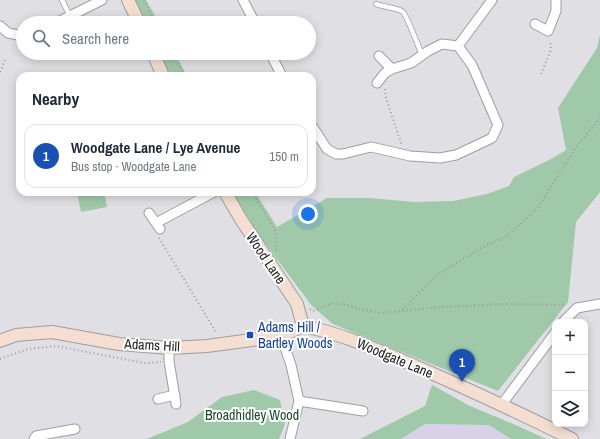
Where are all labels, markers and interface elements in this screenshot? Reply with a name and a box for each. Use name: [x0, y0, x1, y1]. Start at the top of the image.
search box: [16, 16, 316, 60]
icon: search: [30, 27, 52, 49]
text: Search here: [62, 28, 129, 49]
text: Nearby: [32, 87, 79, 110]
text: Woodgate Lane / Lye Avenue: [71, 137, 240, 158]
text: 1: [43, 148, 49, 165]
text: 150 m: [269, 148, 299, 165]
text: Bus stop · Woodgate Lane: [71, 158, 196, 175]
your location: [298, 204, 318, 224]
street label: Wood Lane: [242, 229, 290, 287]
place label: Adams Hill / Bartley Woods: [257, 318, 333, 352]
map controls: [552, 319, 588, 427]
button: +: [552, 319, 588, 355]
marker: Adams Hill / Bartley Woods: [245, 330, 255, 340]
street label: Woodgate Lane: [354, 334, 436, 382]
street label: Adams Hill: [123, 335, 180, 355]
pin: 1: [449, 349, 475, 382]
button: −: [552, 355, 588, 391]
button: layers: [552, 391, 588, 427]
park label: Broadhidley Wood: [205, 406, 299, 424]

